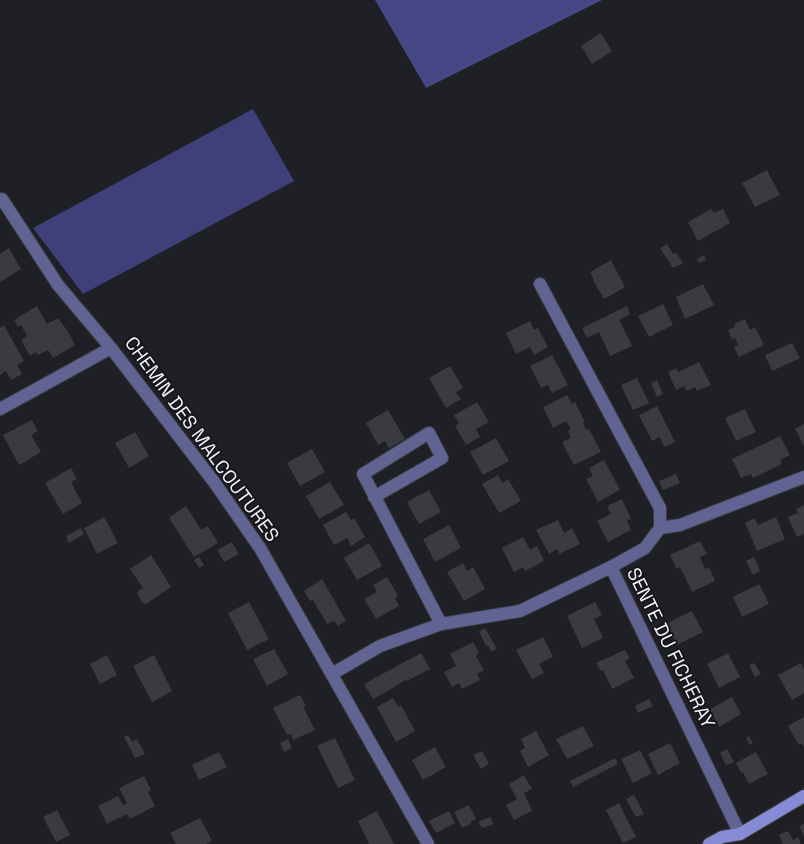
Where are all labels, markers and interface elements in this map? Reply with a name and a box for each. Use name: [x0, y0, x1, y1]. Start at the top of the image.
street label: CHEMIN DES MALCOUTURES: [119, 331, 285, 547]
street label: SENTE DU FICHERAY: [621, 563, 721, 733]

